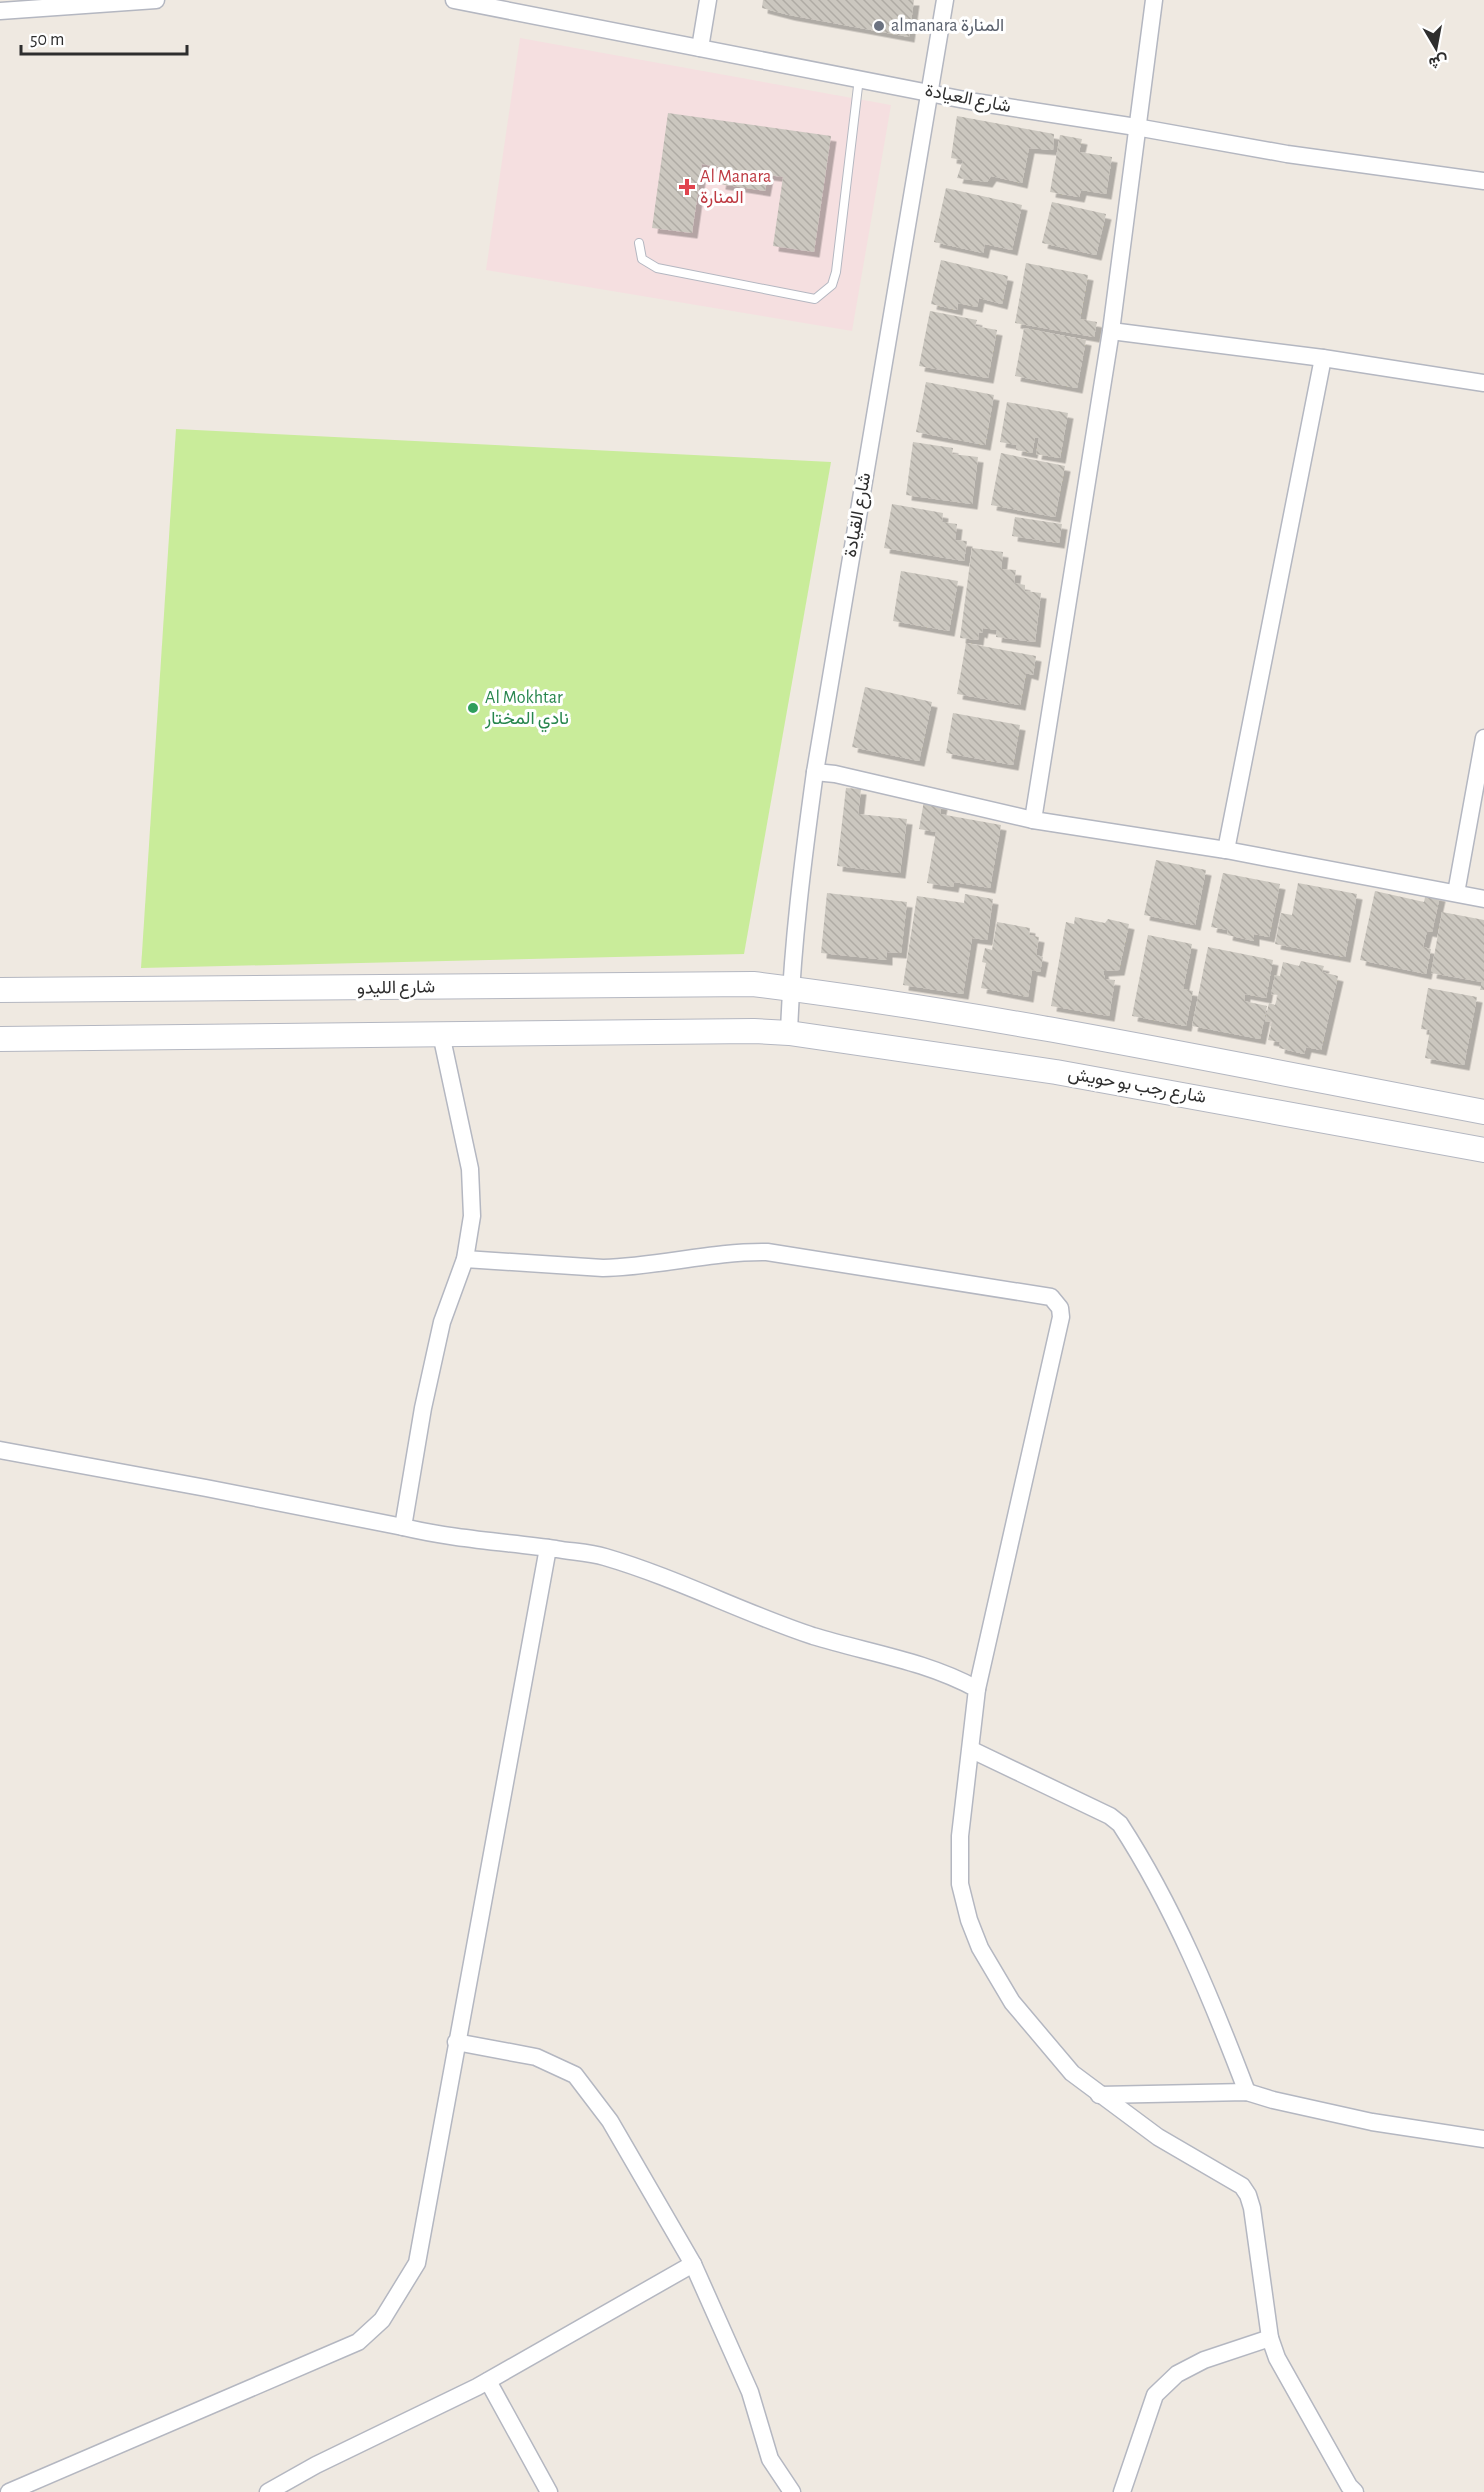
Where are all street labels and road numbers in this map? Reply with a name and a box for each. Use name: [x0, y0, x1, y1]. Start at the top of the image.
street label: شارع العيادة: [923, 82, 1012, 118]
street label: شارع القيادة: [842, 471, 876, 559]
street label: شارع الليدو: [357, 978, 435, 1000]
street label: شارع رجب بو حويش: [1066, 1065, 1207, 1109]

